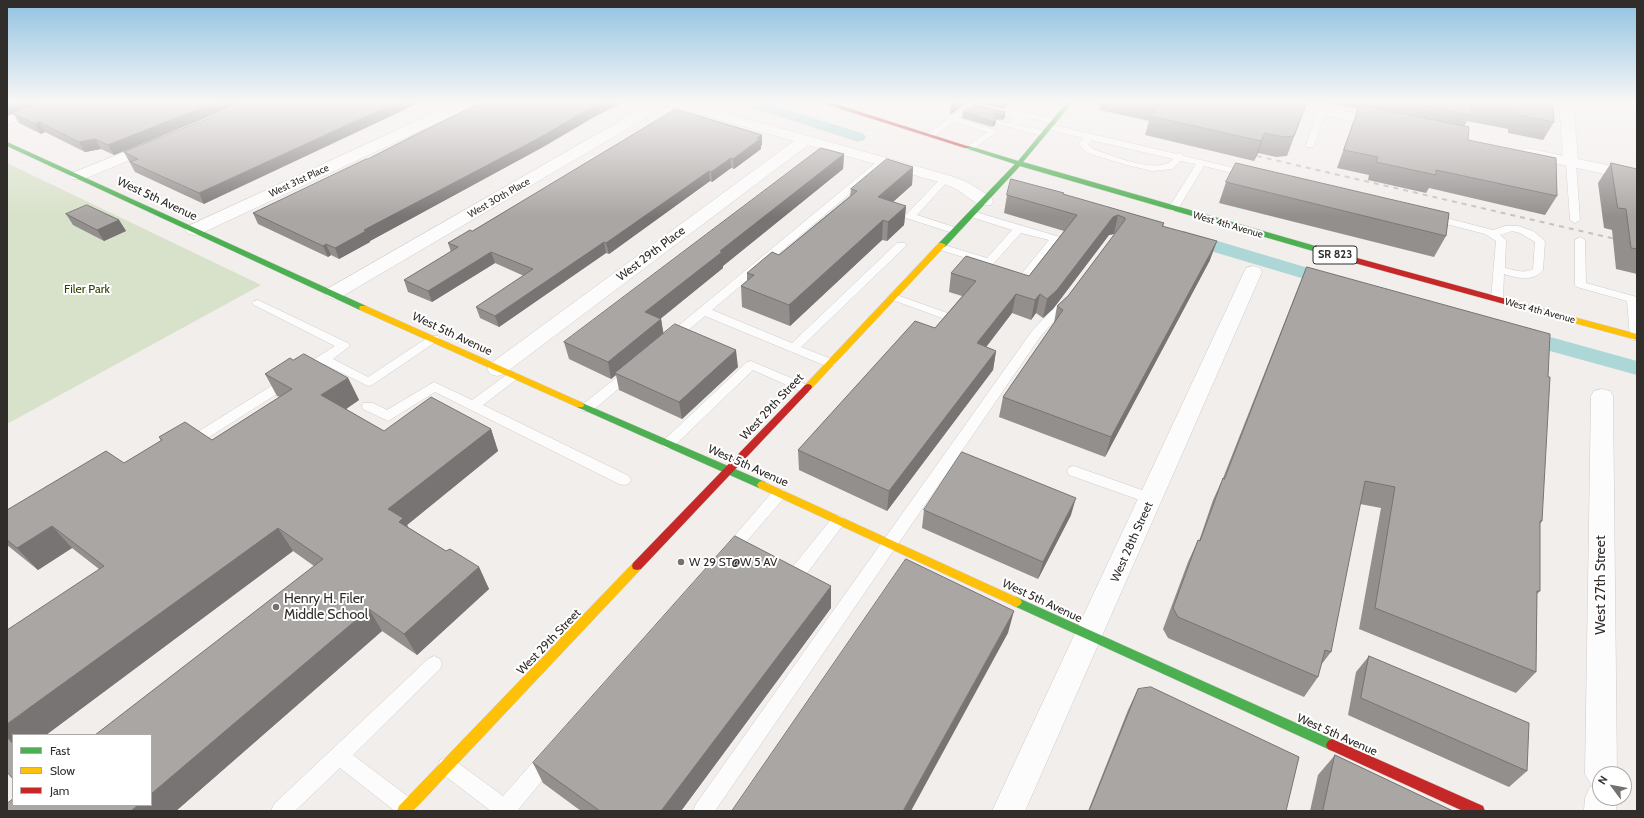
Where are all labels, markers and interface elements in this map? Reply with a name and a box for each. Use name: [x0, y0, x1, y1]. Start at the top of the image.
street label: West 31st Place: [267, 162, 331, 200]
street label: West 5th Avenue: [115, 174, 199, 224]
street label: West 30th Place: [466, 175, 532, 221]
street label: West 4th Avenue: [1192, 209, 1264, 241]
street label: West 29th Place: [614, 224, 688, 284]
road number: SR 823: [1313, 246, 1357, 264]
park label: Filer Park: [64, 282, 110, 296]
street label: West 4th Avenue: [1503, 296, 1577, 326]
street label: West 5th Avenue: [410, 309, 494, 359]
street label: West 29th Street: [737, 371, 807, 443]
street label: West 5th Avenue: [706, 442, 790, 490]
street label: West 28th Street: [1108, 500, 1156, 584]
street label: West 27th Street: [1593, 535, 1609, 635]
place label: W 29 ST@W 5 AV: [689, 555, 777, 569]
marker: W 29 ST@W 5 AV: [676, 557, 686, 567]
street label: West 5th Avenue: [1000, 576, 1084, 626]
place label: Henry H. Filer Middle School: [284, 591, 368, 624]
marker: Henry H. Filer Middle School: [271, 602, 281, 612]
street label: West 29th Street: [514, 606, 584, 678]
street label: West 5th Avenue: [1295, 711, 1379, 759]
legend: [12, 734, 152, 806]
text: Fast: [50, 743, 70, 758]
text: Slow: [50, 763, 75, 778]
north arrow: [1592, 766, 1632, 806]
text: N: [1595, 773, 1611, 787]
text: Jam: [50, 783, 69, 798]

